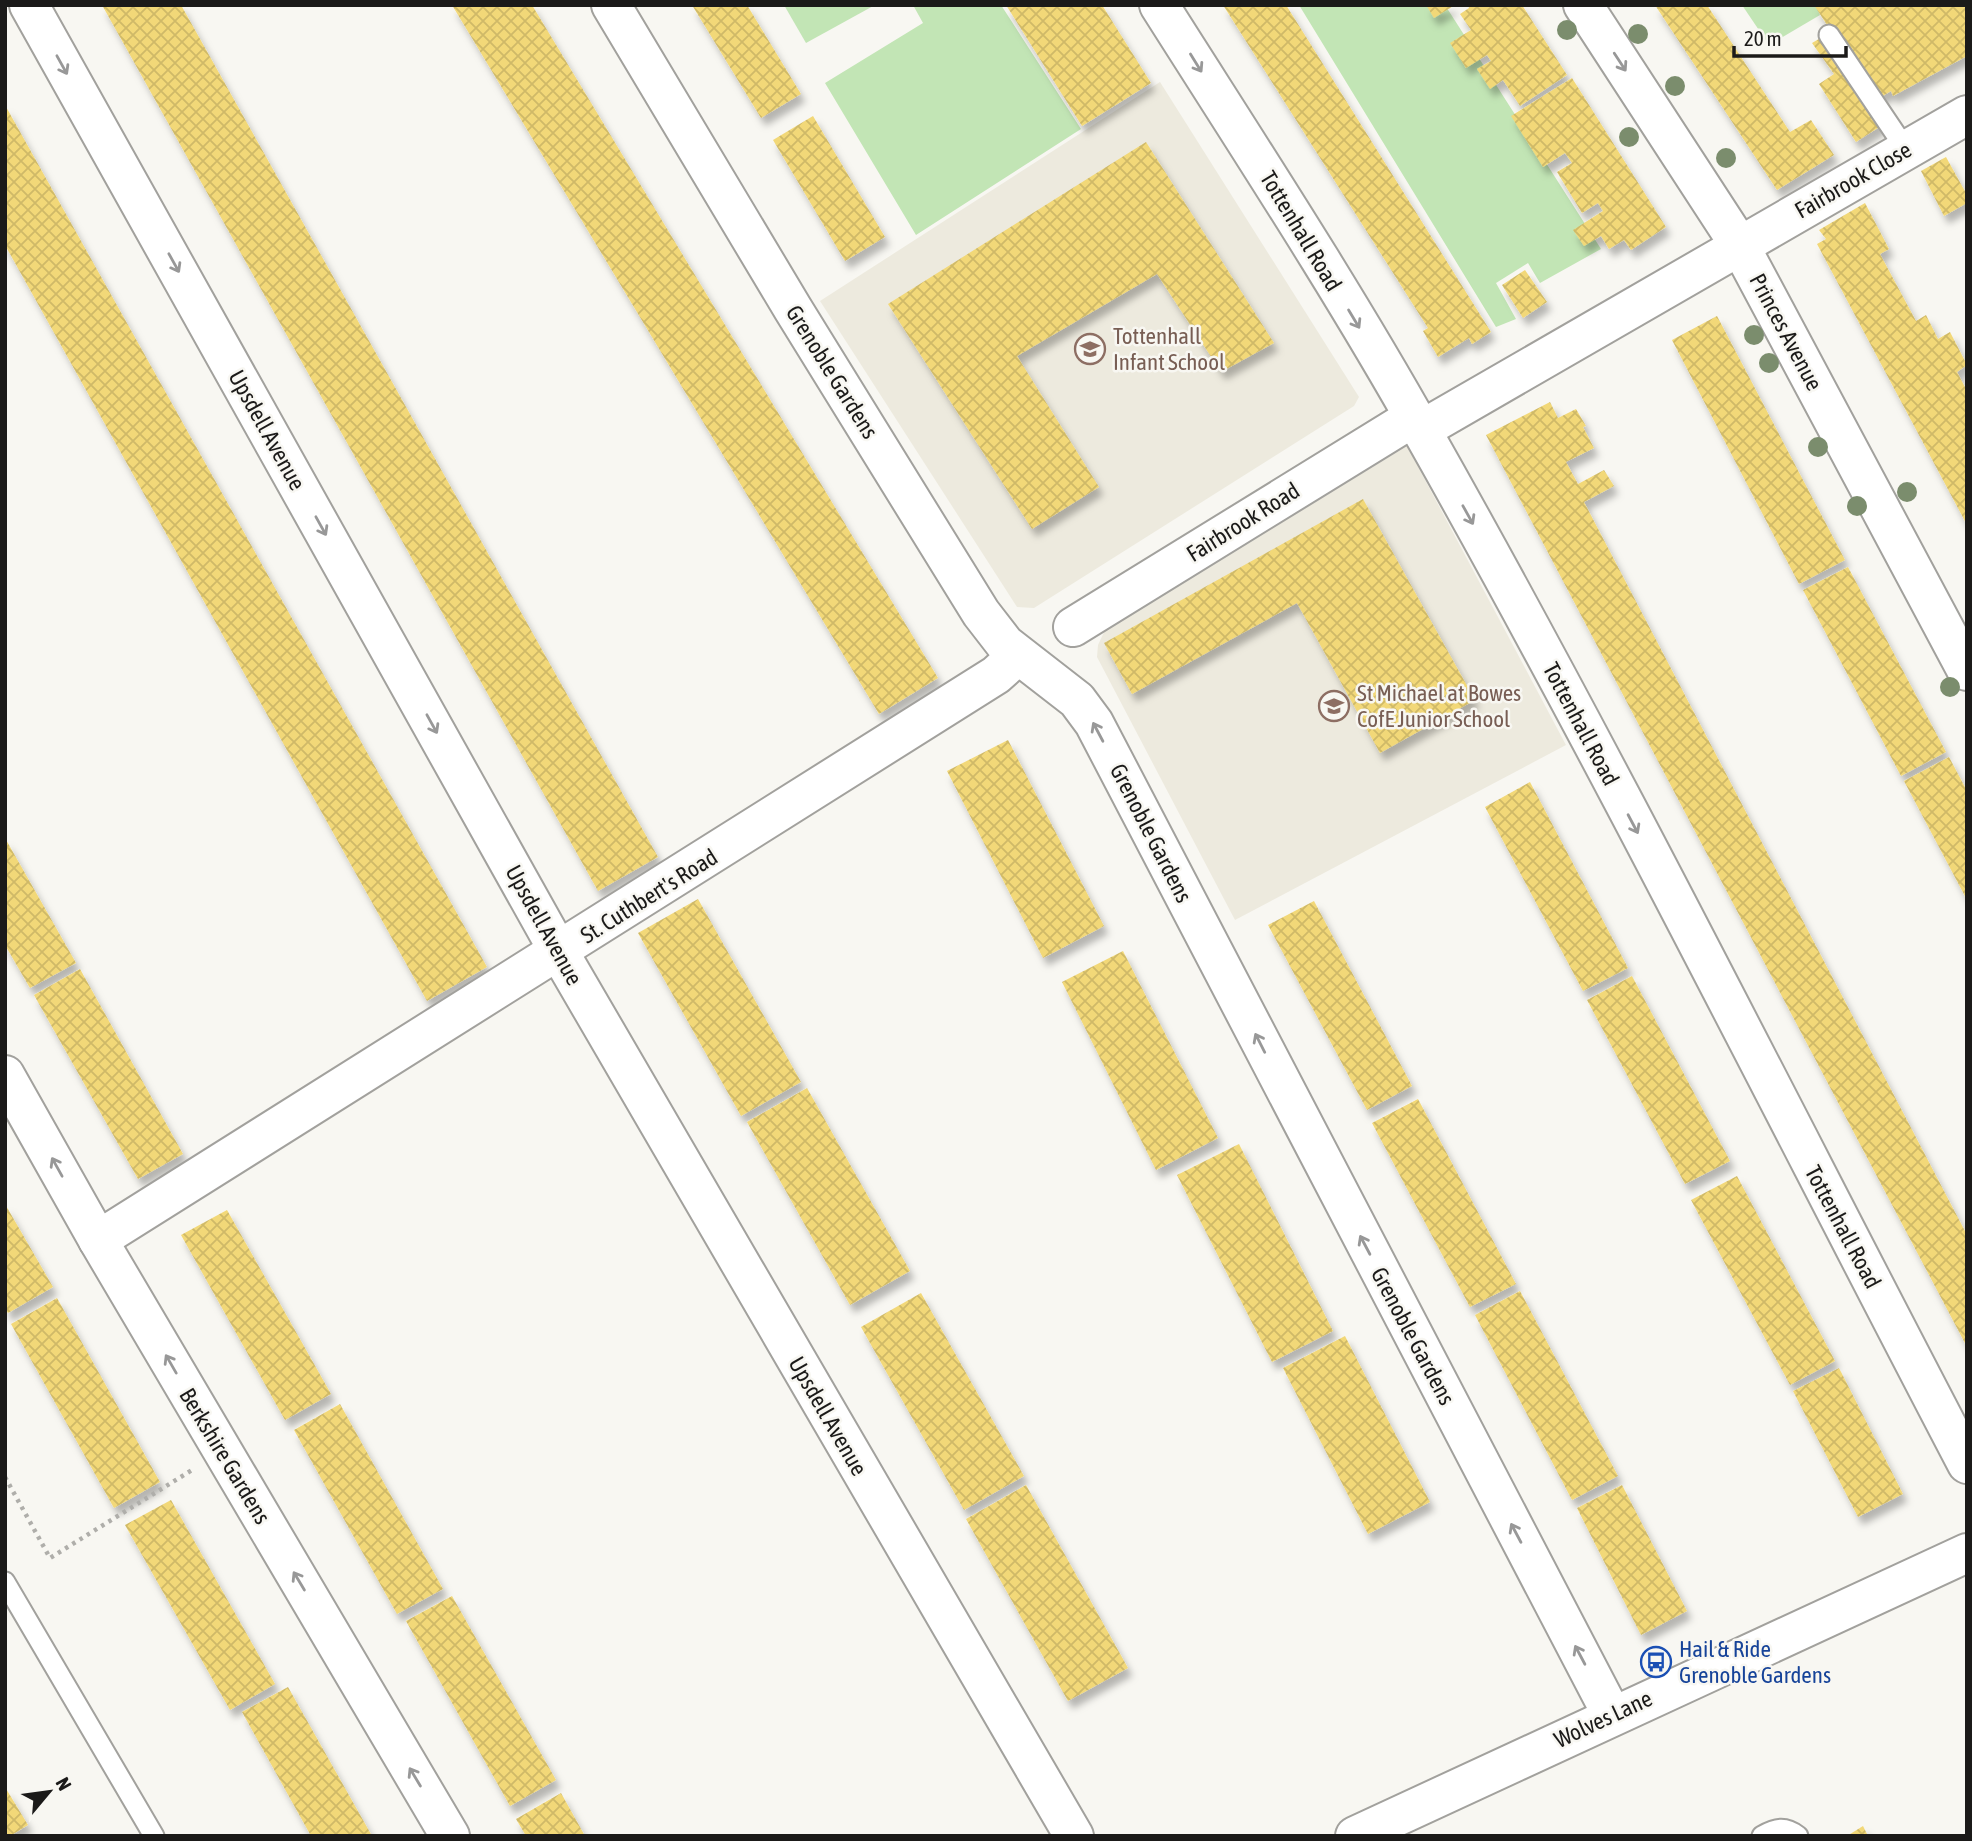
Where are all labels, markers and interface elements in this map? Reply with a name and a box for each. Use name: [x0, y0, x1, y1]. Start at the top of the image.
scale bar: [1734, 14, 1846, 58]
text: 20 m: [1744, 26, 1782, 50]
one-way arrow: [1614, 52, 1628, 72]
one-way arrow: [1188, 53, 1203, 72]
one-way arrow: [55, 54, 69, 74]
street label: Fairbrook Close: [1790, 136, 1916, 224]
street label: Tottenhall Road: [1255, 166, 1347, 296]
one-way arrow: [167, 253, 181, 273]
street label: Princes Avenue: [1744, 269, 1828, 395]
street label: Grenoble Gardens: [781, 301, 883, 443]
one-way arrow: [1347, 308, 1361, 328]
place label: Tottenhall Infant School: [1113, 323, 1225, 375]
school or university icon: Tottenhall Infant School: [1073, 332, 1107, 366]
street label: Upsdell Avenue: [223, 366, 311, 494]
street label: Fairbrook Road: [1182, 477, 1304, 567]
one-way arrow: [1461, 505, 1475, 525]
one-way arrow: [315, 515, 328, 536]
street label: Tottenhall Road: [1538, 658, 1624, 790]
place label: St Michael at Bowes CofE Junior School: [1357, 680, 1521, 732]
school or university icon: St Michael at Bowes CofE Junior School: [1317, 689, 1351, 723]
one-way arrow: [425, 714, 439, 734]
one-way arrow: [1091, 723, 1105, 743]
street label: Grenoble Gardens: [1105, 759, 1197, 907]
one-way arrow: [1627, 813, 1640, 834]
street label: St. Cuthbert's Road: [576, 844, 722, 948]
street label: Upsdell Avenue: [500, 861, 588, 989]
one-way arrow: [1252, 1033, 1266, 1054]
one-way arrow: [50, 1157, 63, 1178]
street label: Tottenhall Road: [1800, 1161, 1886, 1293]
one-way arrow: [1357, 1235, 1371, 1256]
street label: Grenoble Gardens: [1366, 1263, 1460, 1409]
street label: Upsdell Avenue: [784, 1352, 872, 1480]
one-way arrow: [164, 1354, 177, 1375]
street label: Berkshire Gardens: [174, 1384, 276, 1528]
one-way arrow: [1508, 1523, 1522, 1544]
one-way arrow: [292, 1572, 306, 1592]
place label: Hail & Ride Grenoble Gardens: [1679, 1636, 1831, 1688]
one-way arrow: [1573, 1645, 1587, 1665]
bus stop icon: Hail & Ride Grenoble Gardens: [1639, 1645, 1673, 1679]
street label: Wolves Lane: [1550, 1685, 1656, 1753]
north arrow: [14, 1757, 84, 1827]
one-way arrow: [408, 1767, 421, 1788]
text: N: [52, 1774, 76, 1794]

